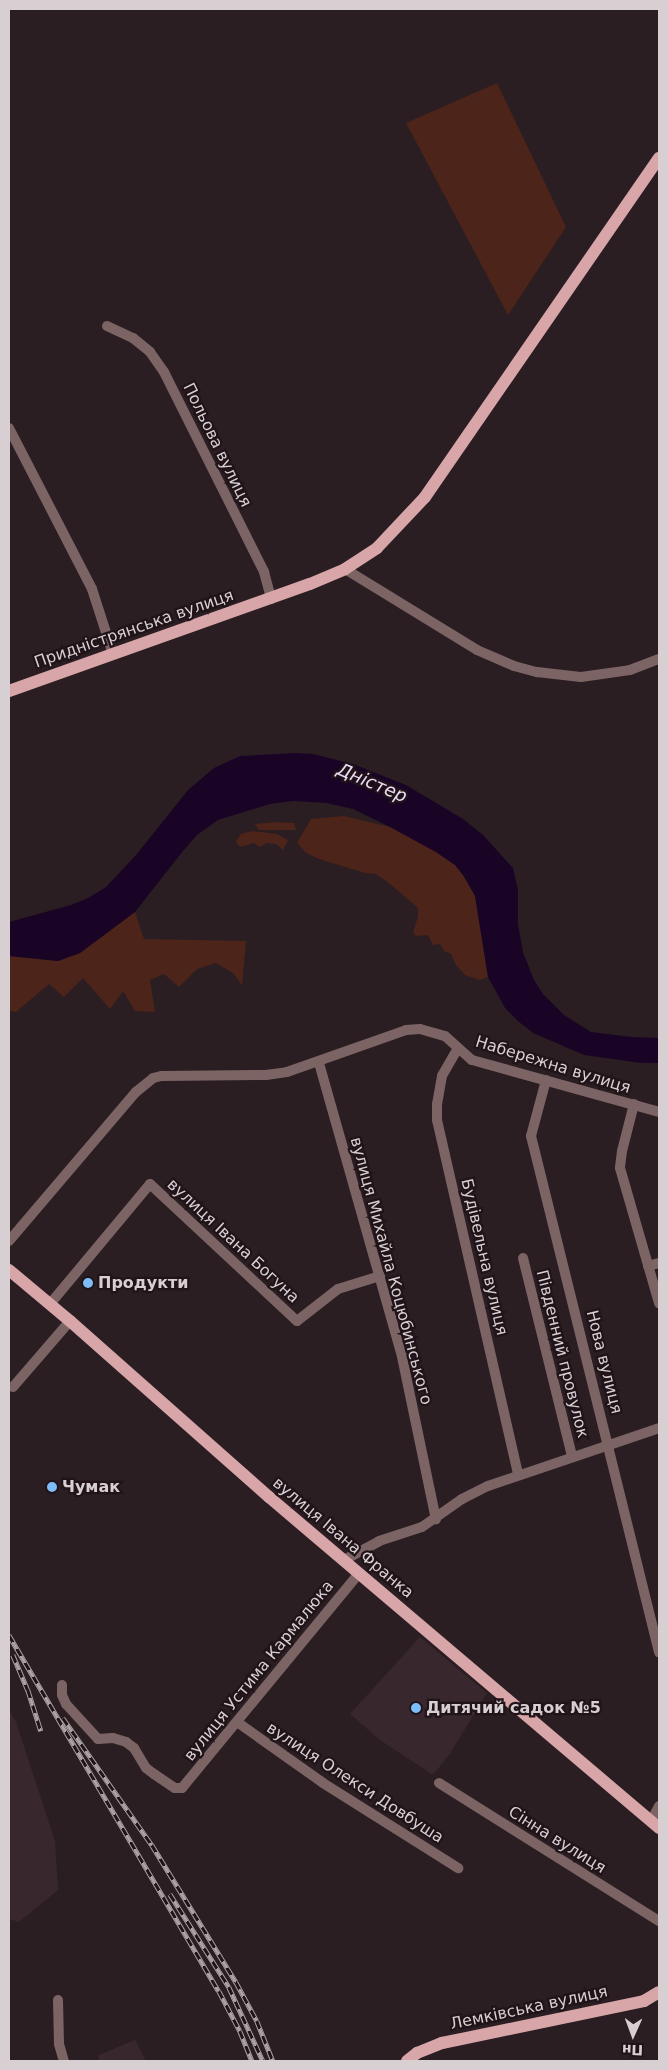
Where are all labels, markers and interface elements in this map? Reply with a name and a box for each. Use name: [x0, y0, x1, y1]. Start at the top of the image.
street label: Польова вулиця: [179, 380, 255, 510]
street label: Придністрянська вулиця: [32, 586, 236, 672]
water label: Дністер: [334, 759, 410, 807]
street label: Набережна вулиця: [473, 1032, 633, 1098]
street label: вулиця Михайла Коцюбинського: [346, 1135, 436, 1407]
street label: вулиця Івана Богуна: [163, 1175, 303, 1307]
street label: Будівельна вулиця: [457, 1177, 511, 1337]
street label: Південний провулок: [532, 1268, 592, 1440]
place label: Продукти: [98, 1273, 189, 1293]
marker: Продукти: [82, 1277, 94, 1289]
street label: Нова вулиця: [582, 1308, 626, 1416]
street label: вулиця Івана Франка: [269, 1473, 417, 1603]
place label: Чумак: [62, 1477, 120, 1497]
marker: Чумак: [46, 1481, 58, 1493]
street label: вулиця Устима Кармалюка: [180, 1577, 338, 1765]
place label: Дитячий садок №5: [426, 1698, 601, 1718]
marker: Дитячий садок №5: [410, 1702, 422, 1714]
street label: вулиця Олекси Довбуша: [263, 1719, 447, 1847]
street label: Сінна вулиця: [505, 1802, 609, 1878]
street label: Лемківська вулиця: [449, 1982, 609, 2034]
north arrow: [608, 2010, 658, 2060]
text: Пн: [622, 2042, 643, 2058]

